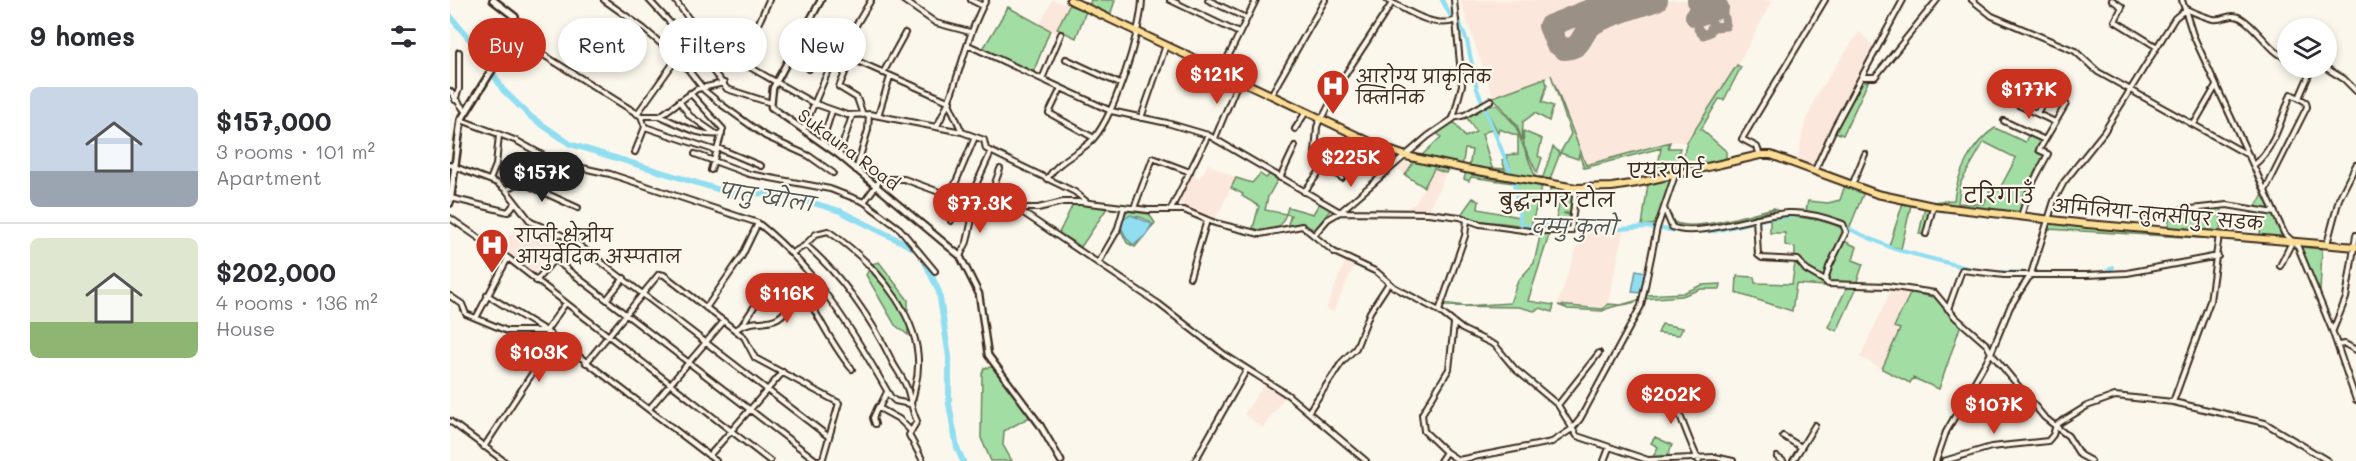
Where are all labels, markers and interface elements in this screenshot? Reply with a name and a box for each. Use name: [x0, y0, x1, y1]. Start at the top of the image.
chip: Buy: [468, 18, 546, 72]
chip: Rent: [558, 18, 647, 72]
chip: Filters: [659, 18, 767, 72]
chip: New: [779, 18, 866, 72]
map controls: [2277, 18, 2337, 78]
button: layers: [2277, 18, 2337, 78]
text: 9 homes: [30, 19, 135, 53]
icon: filters: [387, 20, 420, 53]
pin: $121K: [1175, 54, 1259, 105]
text: $121K: [1190, 60, 1244, 86]
place label: आरोग्य प्राकृतिक क्लिनिक: [1355, 63, 1493, 109]
hospital icon: आरोग्य प्राकृतिक क्लिनिक: [1315, 68, 1351, 115]
pin: $177K: [1987, 69, 2071, 120]
text: $177K: [2001, 75, 2057, 101]
street label: Sukaura Road: [793, 103, 905, 195]
text: $157,000: [216, 104, 331, 138]
icon: home: [78, 111, 150, 183]
pin: $225K: [1309, 137, 1393, 188]
text: 3 rooms · 101 m²: [216, 138, 375, 164]
text: $225K: [1321, 143, 1381, 169]
pin: $157K: [500, 152, 584, 203]
district label: एयरपोर्ट: [1627, 155, 1706, 183]
text: $157K: [513, 158, 571, 184]
text: Apartment: [216, 164, 322, 190]
water label: पातु खोला: [716, 174, 820, 220]
district label: टरिगाउँ: [1963, 179, 2035, 208]
pin: $77.3K: [931, 183, 1029, 234]
district label: बुद्धनगर टोल: [1499, 185, 1616, 214]
text: $77.3K: [947, 189, 1013, 215]
street label: अमिलिया-तुलसीपुर सडक: [2051, 192, 2266, 238]
water label: दम्मु कुलो: [1531, 210, 1622, 243]
place label: राप्ती क्षेत्रीय आयुर्वेदिक अस्पताल: [514, 220, 682, 271]
hospital icon: राप्ती क्षेत्रीय आयुर्वेदिक अस्पताल: [474, 227, 510, 274]
text: $202,000: [216, 255, 336, 289]
icon: home: [78, 262, 150, 334]
pin: $116K: [745, 273, 829, 324]
text: $116K: [759, 279, 815, 305]
text: 4 rooms · 136 m²: [216, 289, 378, 315]
text: House: [216, 315, 275, 341]
pin: $103K: [497, 332, 581, 383]
text: $103K: [509, 338, 569, 364]
pin: $202K: [1629, 374, 1713, 425]
text: $202K: [1641, 380, 1701, 406]
pin: $107K: [1952, 384, 2036, 435]
text: $107K: [1965, 390, 2023, 416]

